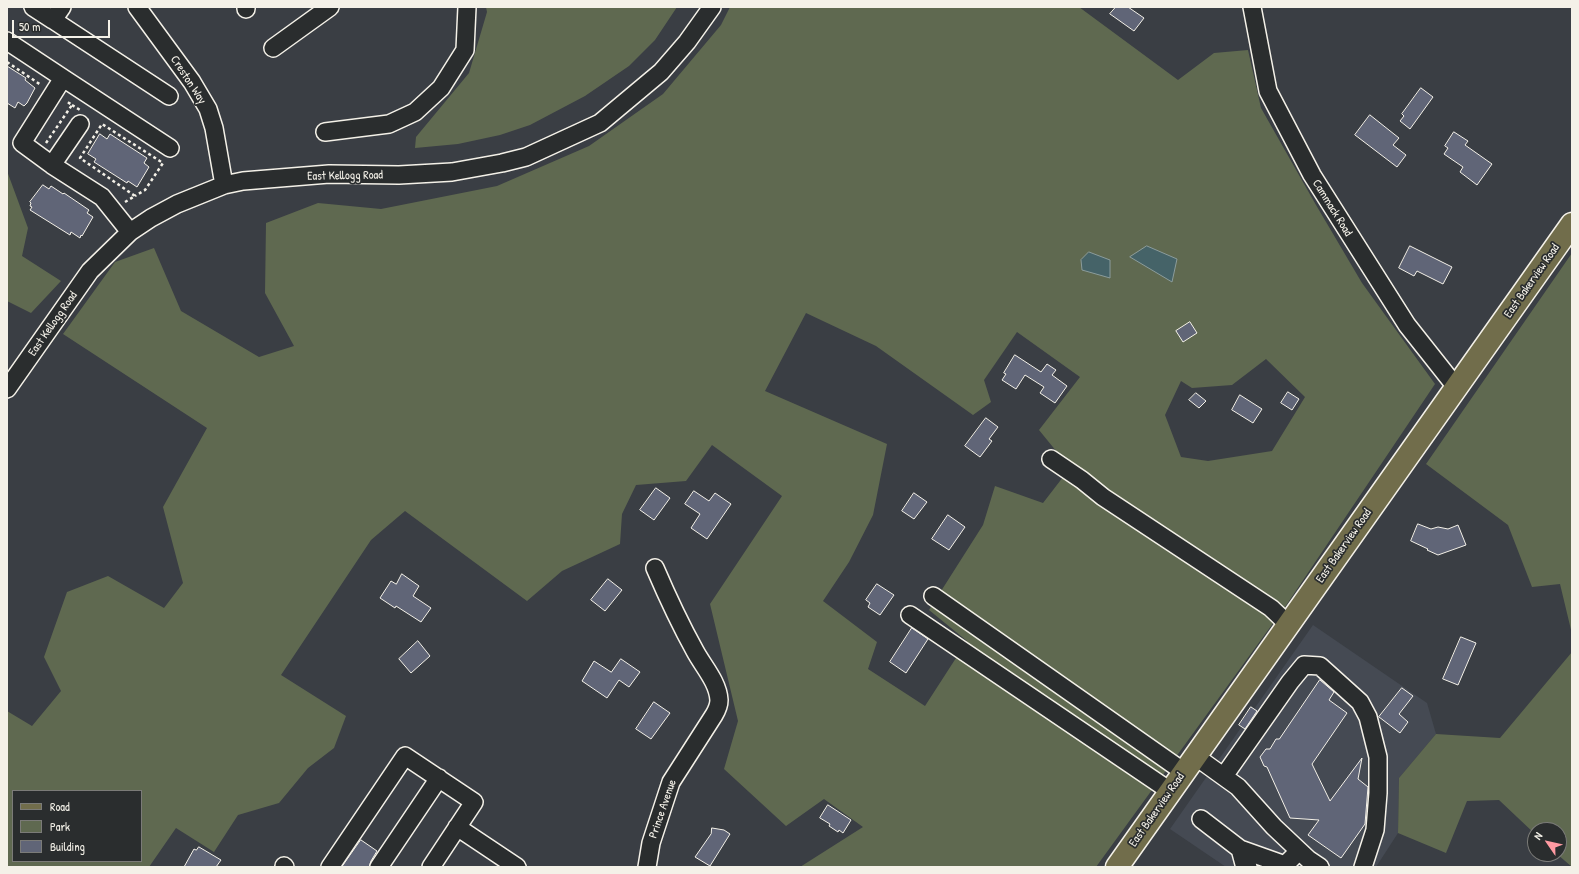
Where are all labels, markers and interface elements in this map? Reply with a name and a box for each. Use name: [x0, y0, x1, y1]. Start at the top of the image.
scale bar: [14, 12, 112, 38]
text: 50 m: [19, 18, 40, 35]
street label: Creston Way: [167, 53, 209, 107]
street label: East Kellogg Road: [307, 168, 383, 184]
street label: Cammack Road: [1309, 177, 1355, 239]
street label: East Bakerview Road: [1501, 241, 1563, 321]
street label: East Kellogg Road: [25, 289, 81, 359]
street label: East Bakerview Road: [1313, 506, 1375, 586]
street label: East Bakerview Road: [1126, 770, 1188, 850]
street label: Prince Avenue: [646, 778, 680, 840]
legend: [12, 790, 142, 862]
text: Road: [50, 798, 70, 815]
text: Park: [50, 818, 70, 835]
north arrow: [1527, 822, 1567, 862]
text: N: [1530, 830, 1545, 842]
text: Building: [50, 838, 85, 855]

